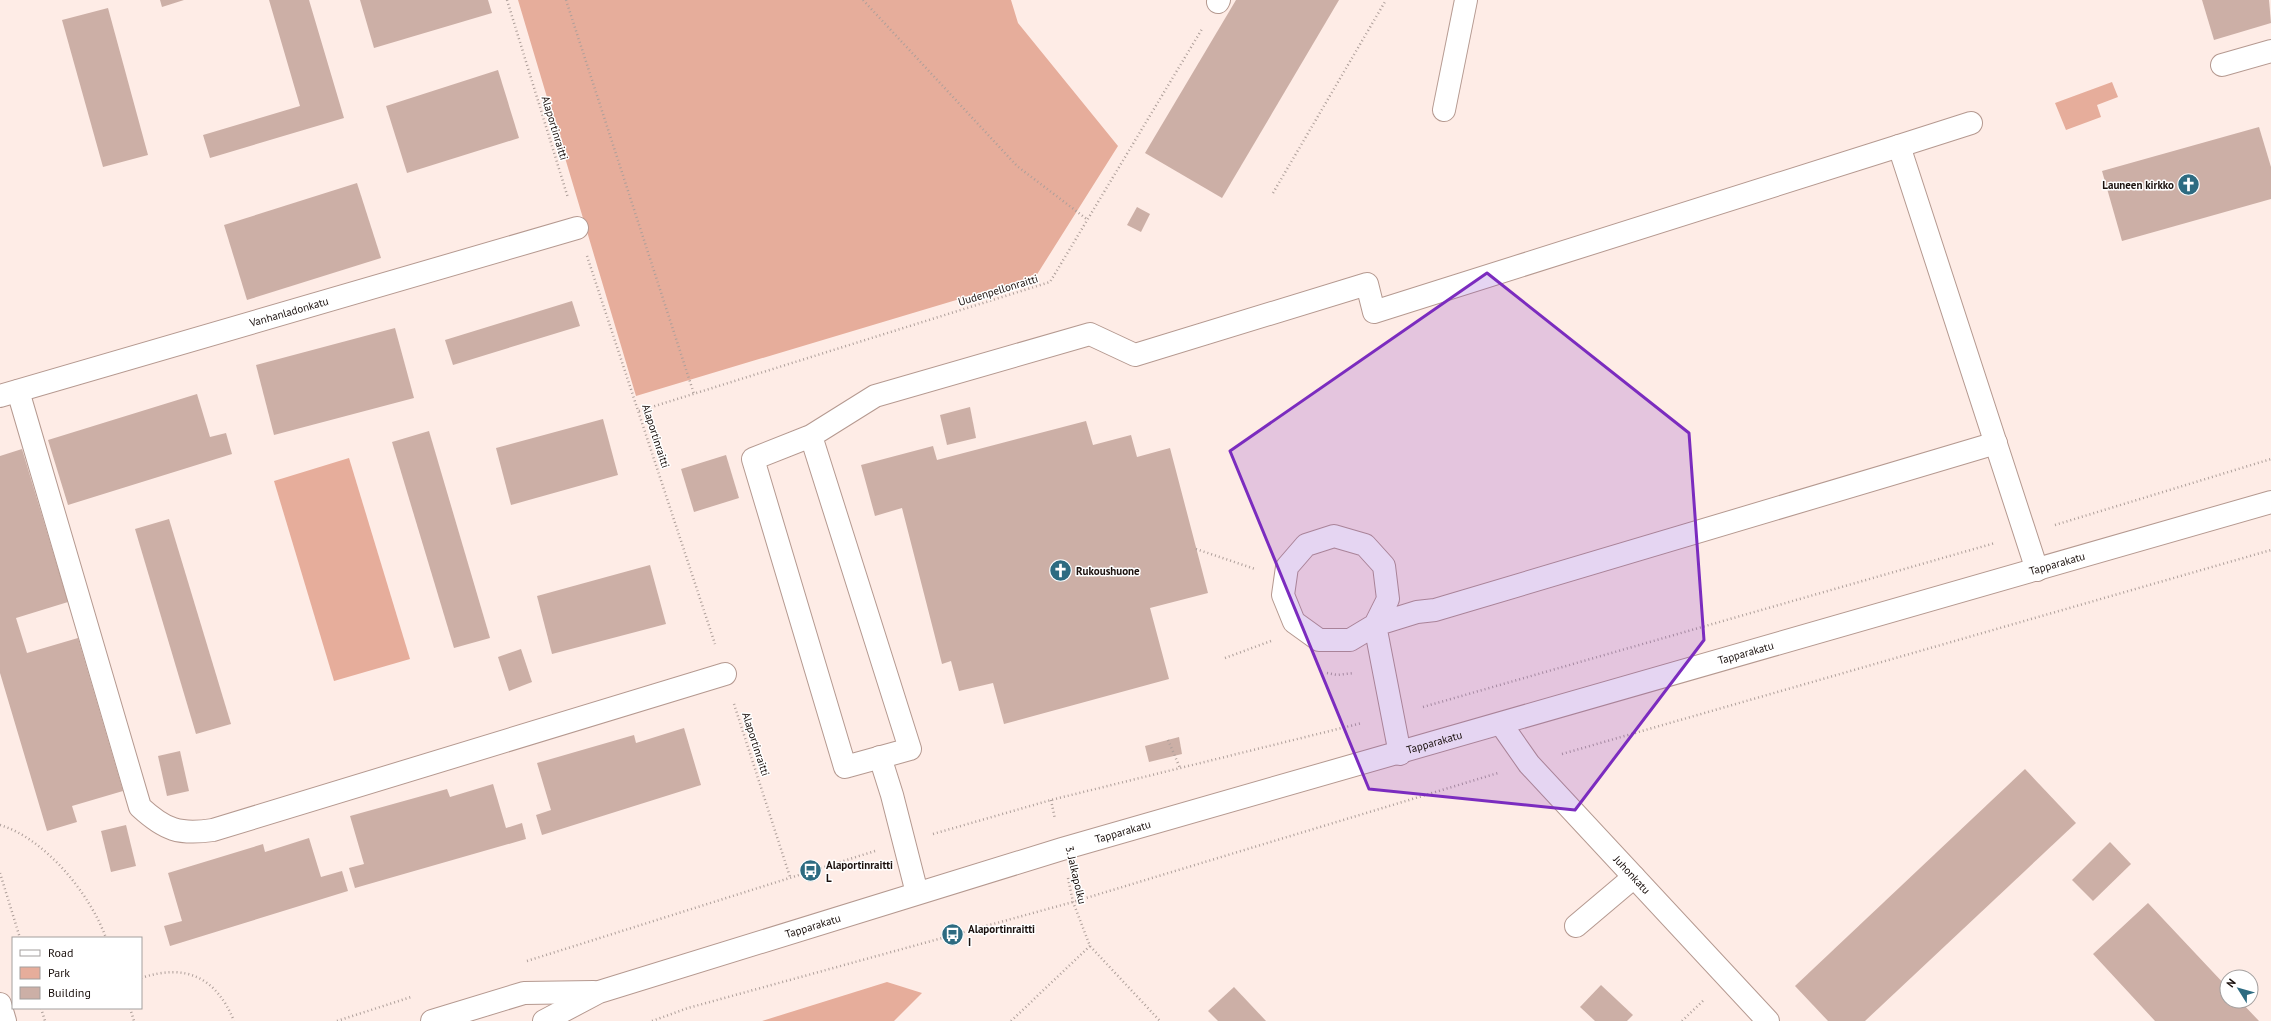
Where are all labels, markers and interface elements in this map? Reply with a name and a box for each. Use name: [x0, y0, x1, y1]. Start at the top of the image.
street label: Alaportinraitti: [539, 94, 571, 162]
church icon: Launeen kirkko: [2176, 172, 2202, 198]
place label: Launeen kirkko: [2102, 178, 2174, 192]
street label: Uudenpellonraitti: [956, 271, 1040, 309]
street label: Vanhanladonkatu: [247, 294, 330, 330]
street label: Alaportinraitti: [639, 402, 673, 470]
street label: Tapparakatu: [2028, 549, 2087, 578]
church icon: Rukoushuone: [1047, 558, 1073, 584]
place label: Rukoushuone: [1076, 564, 1140, 578]
street label: Tapparakatu: [1716, 638, 1775, 667]
street label: Alaportinraitti: [739, 710, 773, 778]
street label: Tapparakatu: [1405, 728, 1464, 757]
street label: Tapparakatu: [1093, 817, 1152, 846]
street label: 3. Jalkapolku: [1063, 845, 1090, 906]
street label: Juhonkatu: [1610, 852, 1653, 897]
bus stop icon: Alaportinraitti L: [797, 858, 823, 884]
place label: Alaportinraitti L: [826, 858, 893, 885]
street label: Tapparakatu: [783, 911, 842, 941]
bus stop icon: Alaportinraitti I: [939, 922, 965, 948]
place label: Alaportinraitti I: [968, 922, 1035, 949]
legend: [12, 937, 142, 1009]
text: Road: [48, 945, 73, 960]
text: Park: [48, 965, 70, 980]
north arrow: [2219, 969, 2259, 1009]
text: N: [2223, 976, 2239, 990]
text: Building: [48, 985, 91, 1000]

